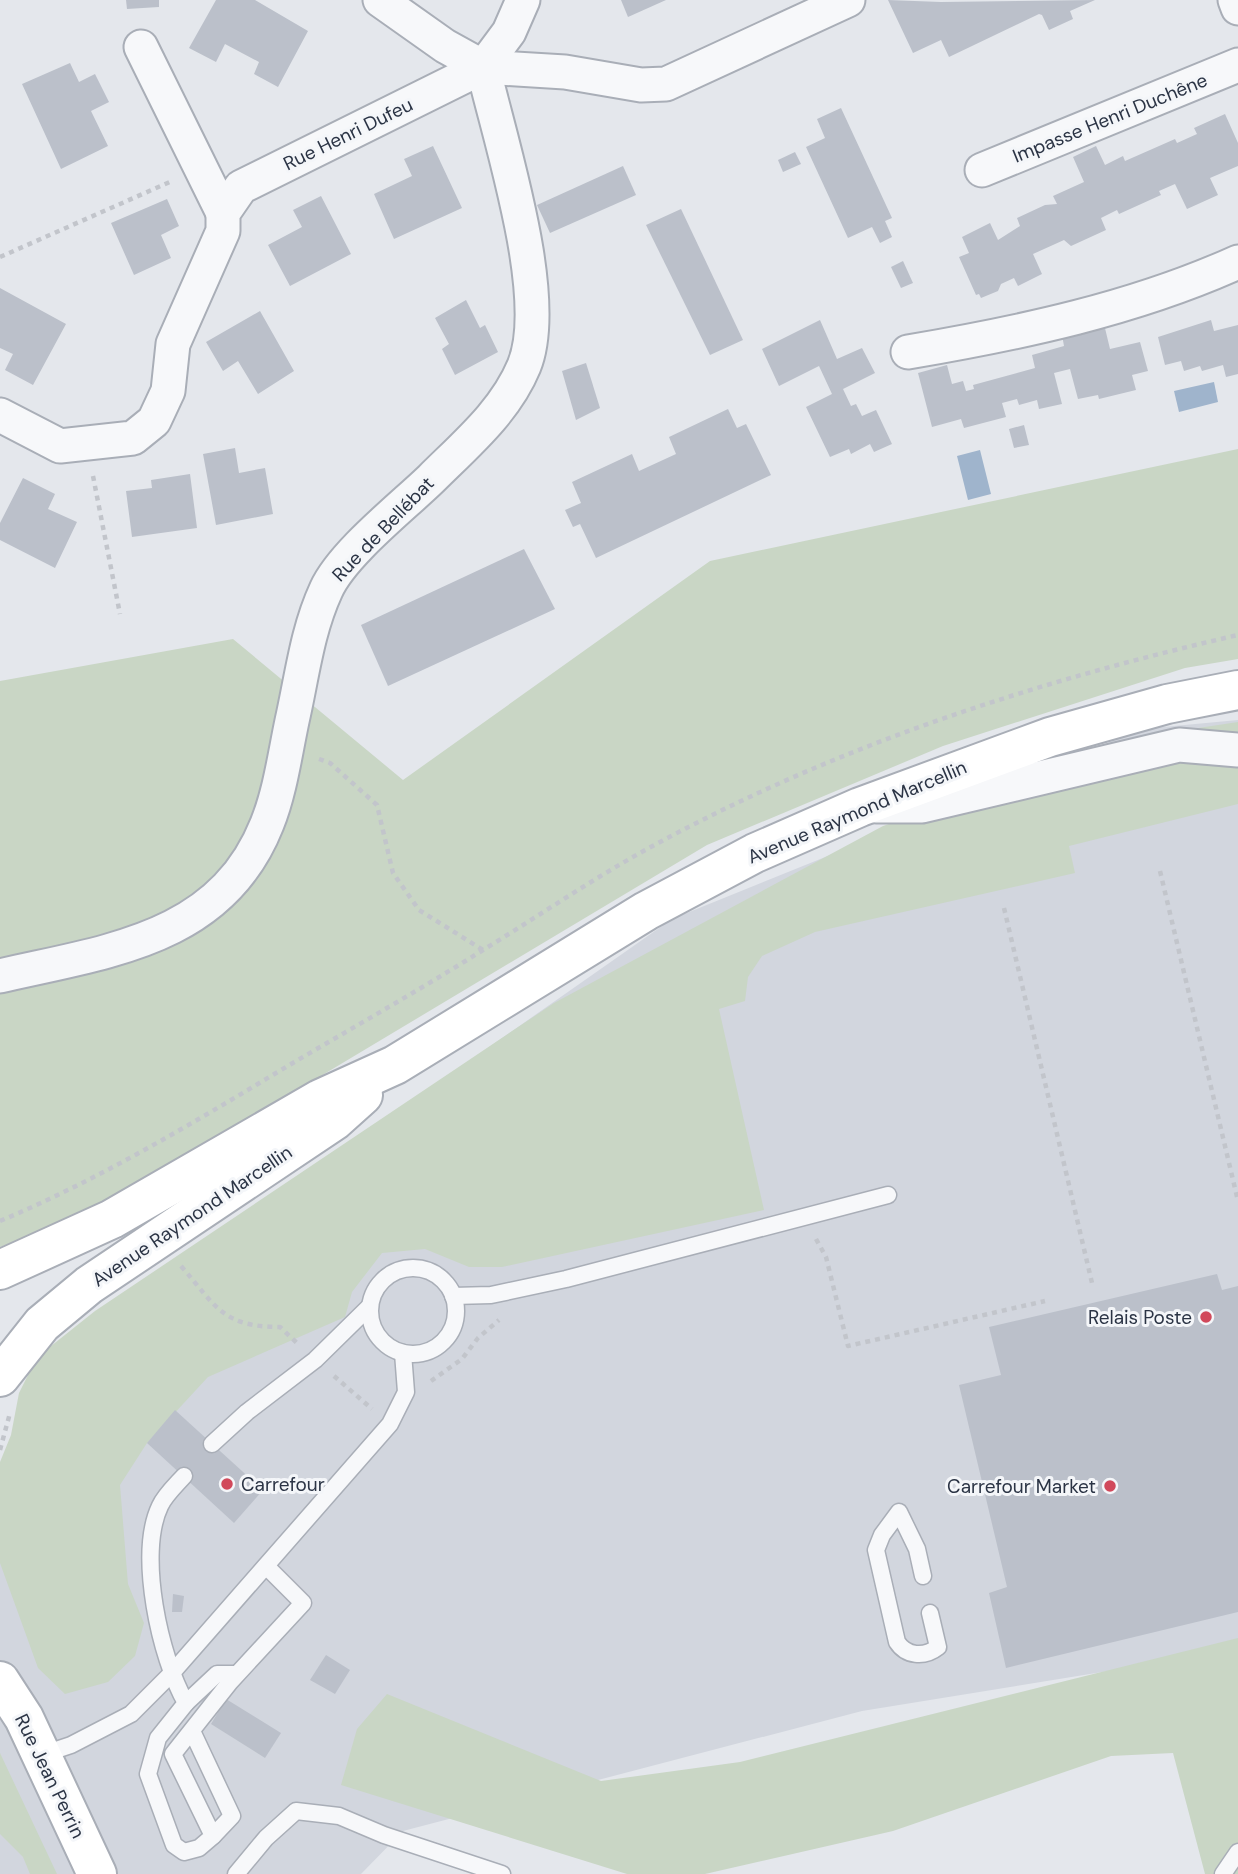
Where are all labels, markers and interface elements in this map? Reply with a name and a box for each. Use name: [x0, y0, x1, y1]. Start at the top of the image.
street label: Impasse Henri Duchêne: [1009, 67, 1211, 169]
street label: Rue Henri Dufeu: [279, 92, 417, 176]
street label: Rue de Bellébat: [327, 471, 439, 587]
street label: Avenue Raymond Marcellin: [744, 754, 970, 870]
street label: Avenue Raymond Marcellin: [87, 1140, 297, 1292]
place label: Relais Poste: [1088, 1305, 1192, 1330]
marker: Relais Poste: [1198, 1309, 1214, 1325]
place label: Carrefour: [241, 1472, 325, 1497]
place label: Carrefour Market: [947, 1474, 1096, 1499]
marker: Carrefour: [219, 1476, 235, 1492]
marker: Carrefour Market: [1102, 1478, 1118, 1494]
street label: Rue Jean Perrin: [9, 1710, 91, 1842]

